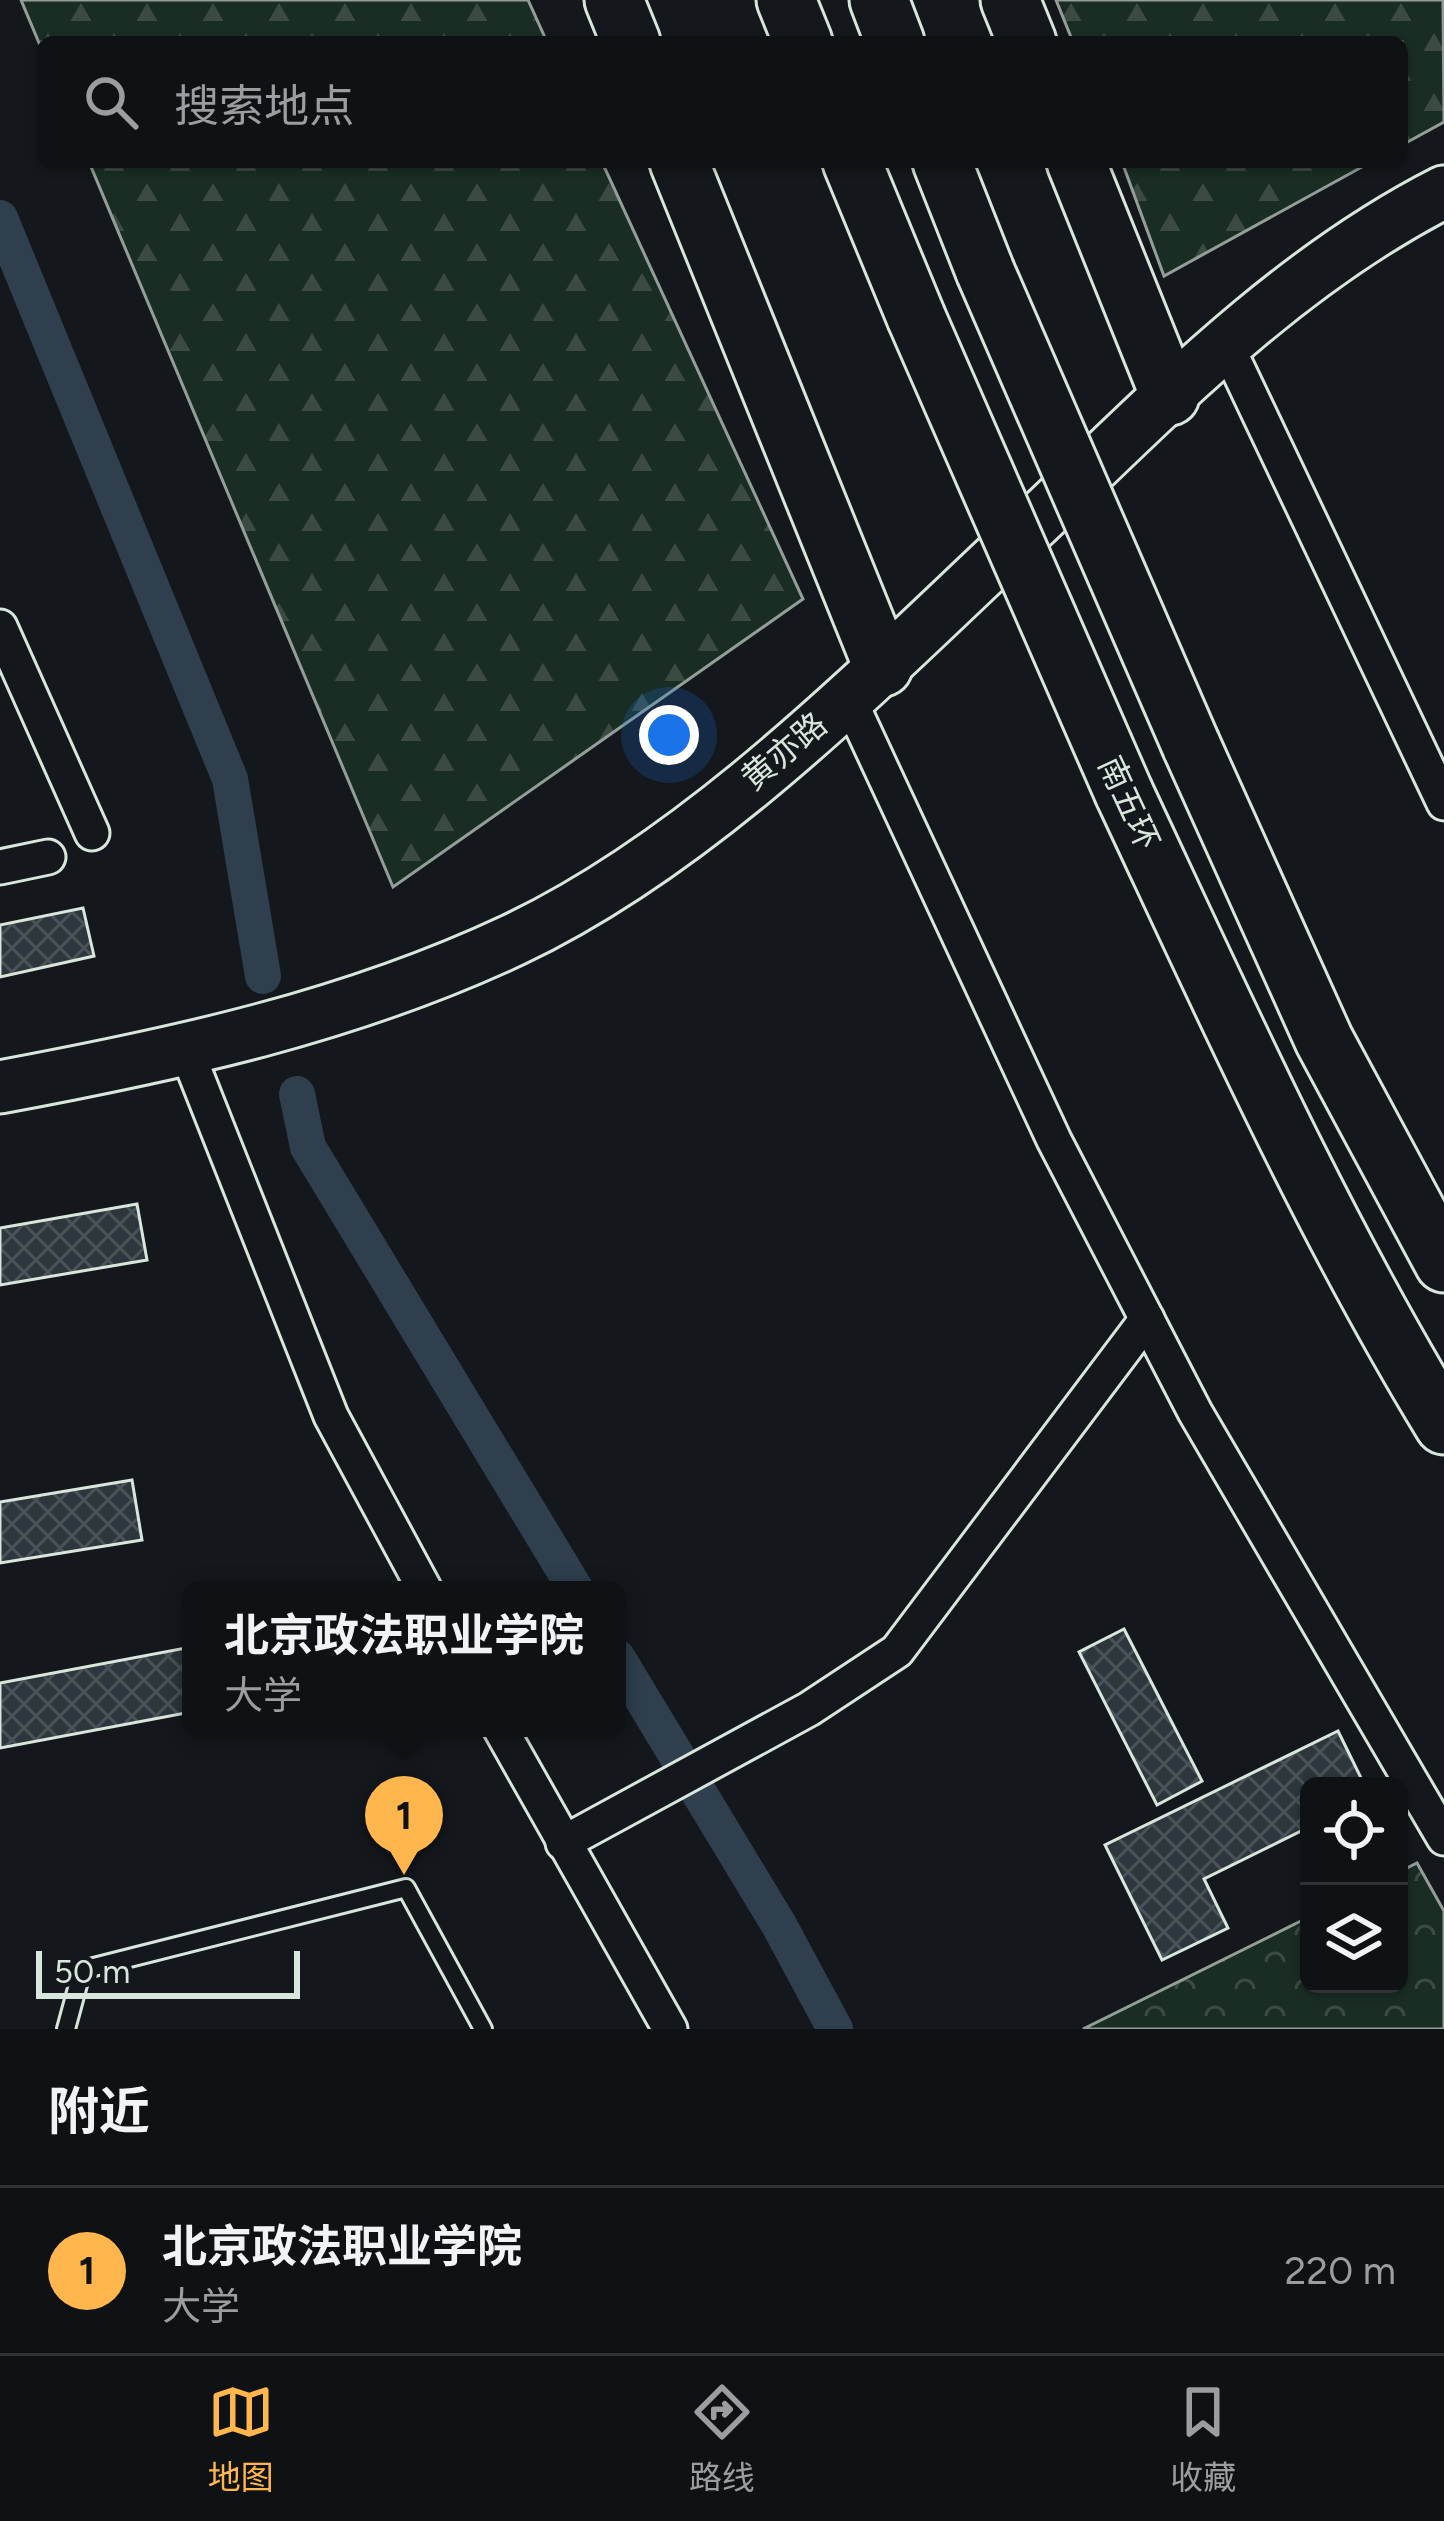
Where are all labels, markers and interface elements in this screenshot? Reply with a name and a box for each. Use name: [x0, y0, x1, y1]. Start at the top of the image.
search box: [36, 36, 1408, 168]
icon: search: [78, 69, 144, 135]
text: 搜索地点: [174, 79, 354, 133]
street label: 黄亦路: [734, 704, 834, 798]
your location: [639, 705, 699, 765]
street label: 南五环: [1090, 750, 1168, 856]
popup: [182, 1581, 626, 1737]
text: 北京政法职业学院: [224, 1608, 584, 1662]
text: 大学: [224, 1672, 302, 1719]
pin: 1: [365, 1776, 443, 1875]
map controls: [1300, 1777, 1408, 1993]
button: locate: [1300, 1777, 1408, 1885]
button: layers: [1300, 1885, 1408, 1993]
scale bar: [36, 1945, 300, 1998]
text: 50 m: [54, 1952, 130, 1991]
text: 附近: [48, 2081, 150, 2142]
text: 北京政法职业学院: [162, 2219, 522, 2273]
text: 1: [79, 2247, 95, 2294]
text: 220 m: [1285, 2247, 1396, 2294]
text: 大学: [162, 2283, 240, 2330]
tab: 地图: [208, 2379, 274, 2499]
tab: 路线: [689, 2379, 755, 2499]
tab: 收藏: [1170, 2379, 1236, 2499]

